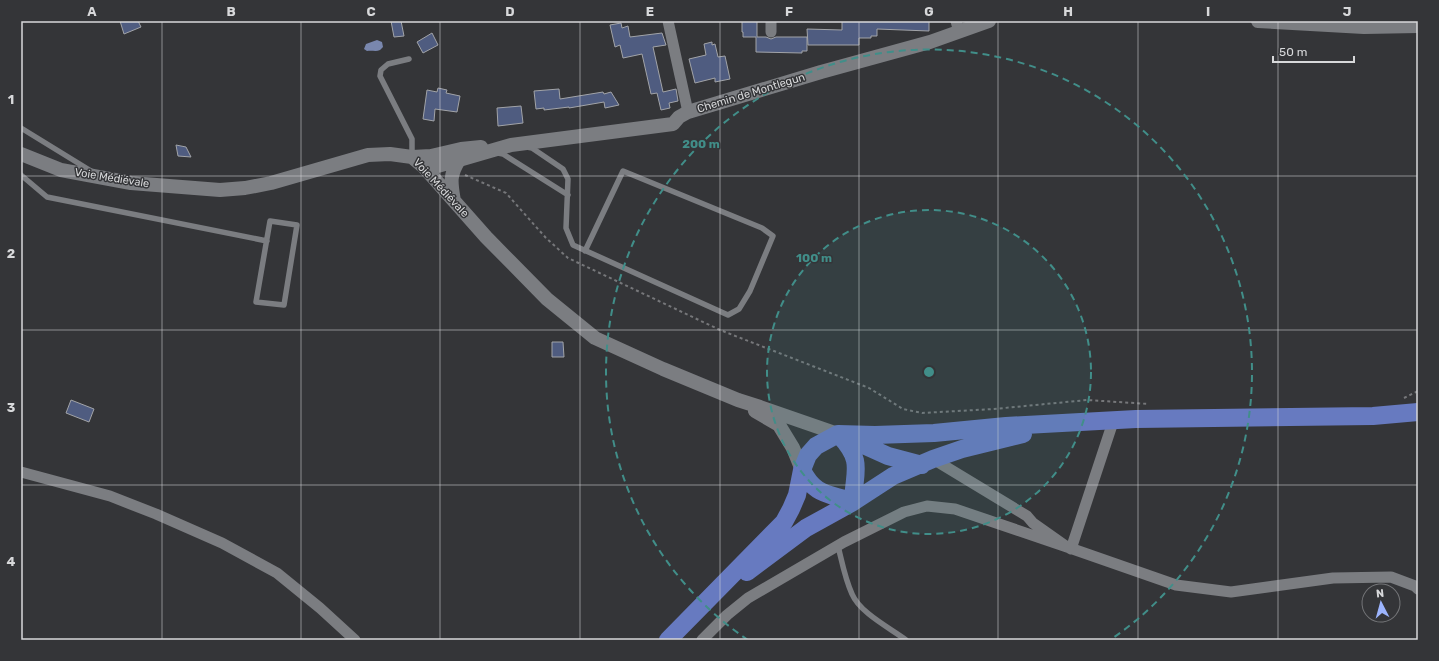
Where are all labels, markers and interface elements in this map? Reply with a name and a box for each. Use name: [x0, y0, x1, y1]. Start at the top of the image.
text: A: [87, 4, 97, 19]
text: B: [226, 4, 236, 19]
text: C: [366, 4, 376, 19]
text: D: [505, 4, 515, 19]
text: E: [646, 4, 654, 19]
text: F: [785, 4, 793, 19]
text: G: [924, 4, 934, 19]
text: H: [1063, 4, 1073, 19]
text: I: [1206, 4, 1210, 19]
text: J: [1343, 4, 1351, 19]
scale bar: [1273, 38, 1354, 64]
text: 50 m: [1279, 45, 1307, 59]
street label: Chemin de Montlegun: [696, 70, 806, 116]
text: 1: [8, 92, 14, 107]
text: 200 m: [682, 137, 720, 151]
street label: Voie Médiévale: [411, 156, 471, 220]
street label: Voie Médiévale: [74, 166, 150, 190]
text: 2: [7, 246, 15, 261]
text: 100 m: [796, 251, 832, 265]
centre of rings: [922, 365, 936, 379]
text: 3: [7, 400, 16, 415]
text: 4: [7, 554, 16, 569]
north arrow: [1361, 583, 1401, 623]
text: N: [1375, 587, 1385, 600]

